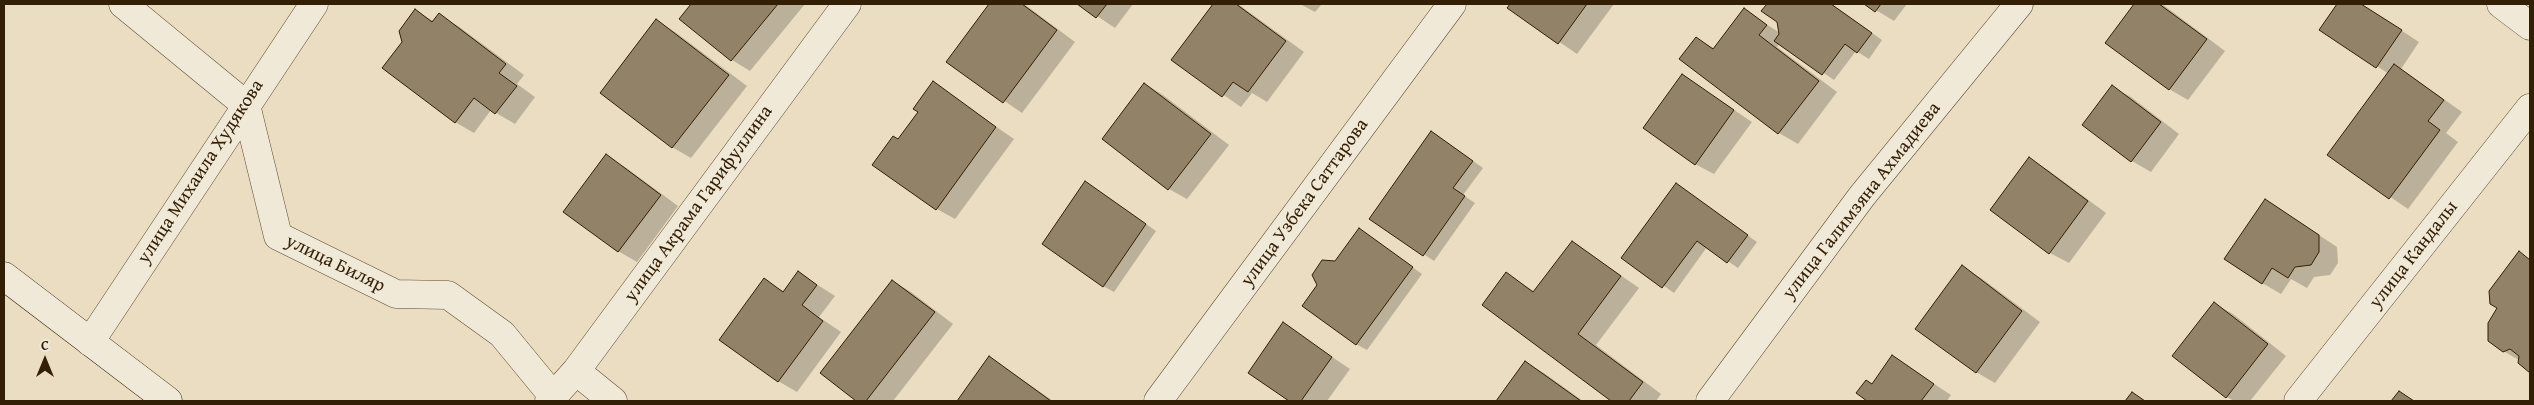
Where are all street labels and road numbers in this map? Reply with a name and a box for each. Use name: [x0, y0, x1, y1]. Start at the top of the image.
street label: улица Михаила Худякова: [133, 76, 269, 268]
street label: улица Галимзяна Ахмадиева: [1778, 98, 1946, 304]
street label: улица Акрама Гарифуллина: [620, 101, 778, 307]
street label: улица Узбека Саттарова: [1236, 115, 1374, 291]
street label: улица Кандалы: [2365, 197, 2463, 313]
street label: улица Биляр: [282, 230, 388, 298]

